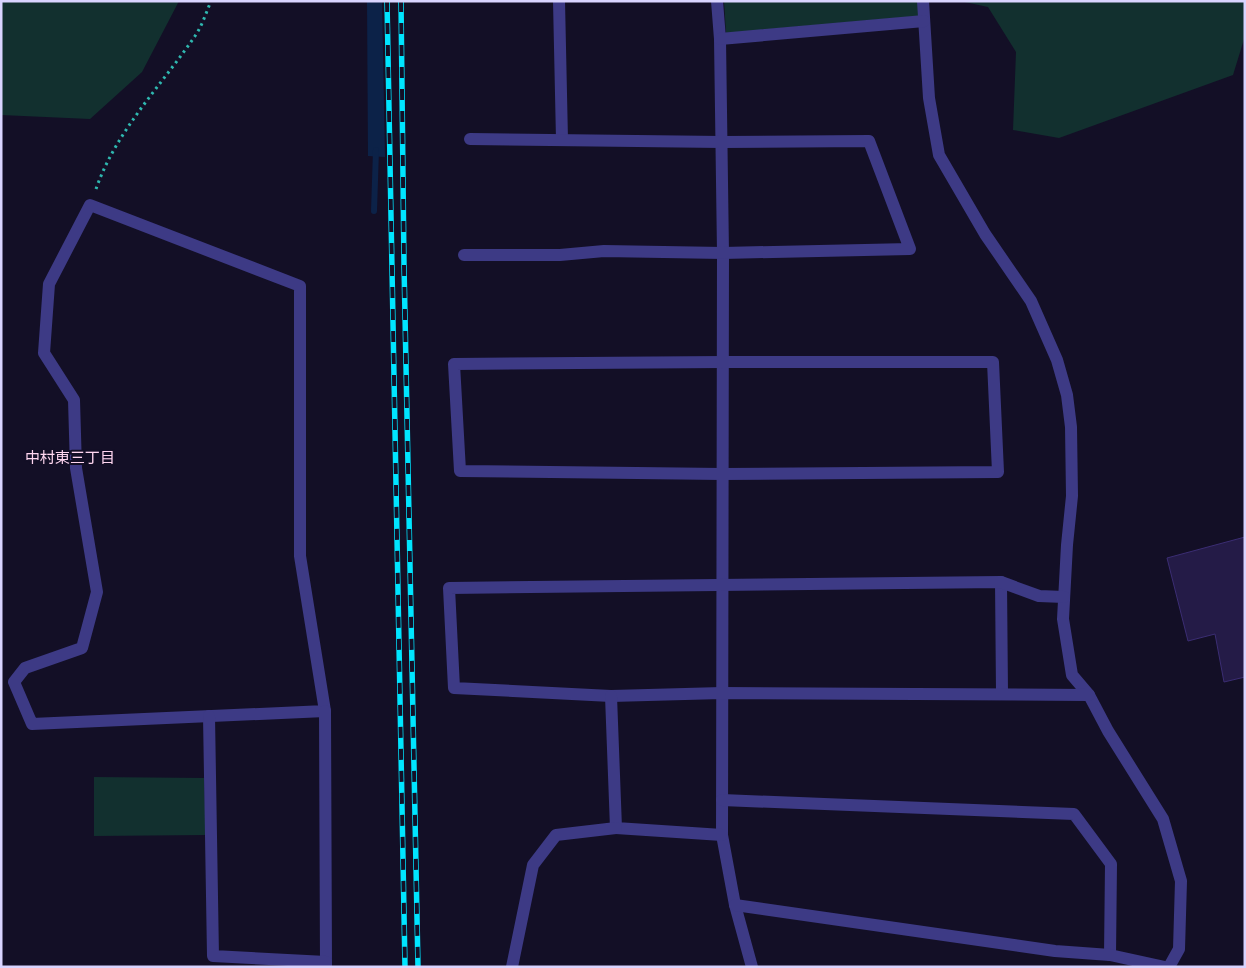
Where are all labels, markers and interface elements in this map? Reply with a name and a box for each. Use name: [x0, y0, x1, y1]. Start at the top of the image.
district label: 中村東三丁目: [25, 449, 115, 467]

